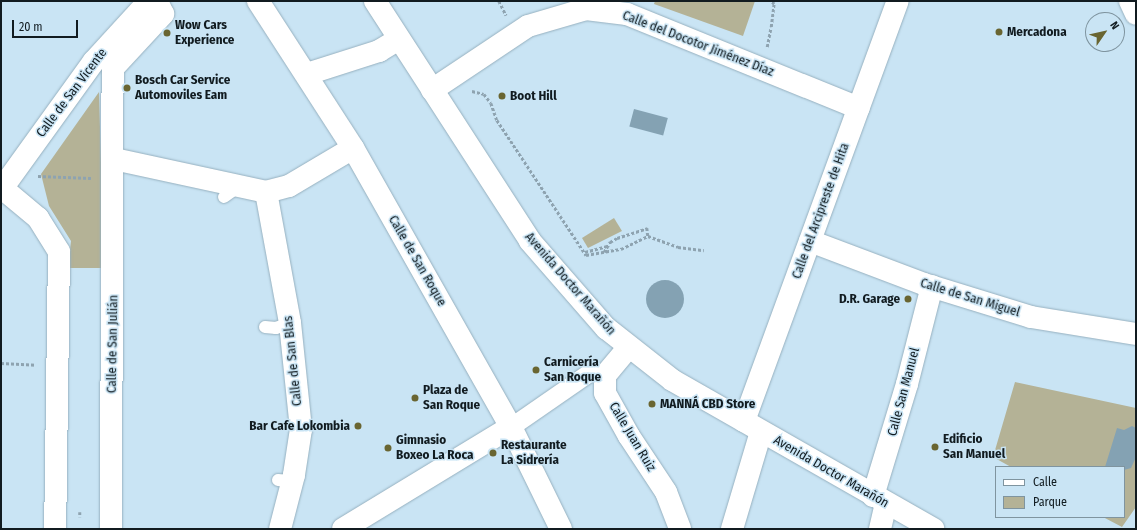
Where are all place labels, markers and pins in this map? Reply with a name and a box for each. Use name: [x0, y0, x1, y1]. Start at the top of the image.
place label: Wow Cars Experience: [175, 18, 234, 49]
place label: Mercadona: [1007, 24, 1067, 40]
marker: Mercadona: [994, 27, 1004, 37]
marker: Wow Cars Experience: [162, 28, 172, 38]
place label: Bosch Car Service Automoviles Eam: [135, 73, 230, 104]
marker: Bosch Car Service Automoviles Eam: [122, 83, 132, 93]
place label: Boot Hill: [510, 88, 557, 104]
marker: Boot Hill: [497, 91, 507, 101]
place label: D.R. Garage: [839, 291, 900, 307]
marker: D.R. Garage: [903, 294, 913, 304]
place label: Carnicería San Roque: [544, 355, 601, 386]
marker: Carnicería San Roque: [531, 365, 541, 375]
place label: Plaza de San Roque: [423, 383, 480, 414]
marker: Plaza de San Roque: [410, 393, 420, 403]
place label: MANNÁ CBD Store: [660, 396, 755, 412]
marker: MANNÁ CBD Store: [647, 399, 657, 409]
place label: Bar Cafe Lokombia: [249, 418, 350, 434]
marker: Bar Cafe Lokombia: [353, 421, 363, 431]
place label: Edificio San Manuel: [943, 432, 1005, 463]
place label: Gimnasio Boxeo La Roca: [396, 433, 473, 464]
place label: Restaurante La Sidrería: [501, 438, 567, 469]
marker: Edificio San Manuel: [930, 442, 940, 452]
marker: Gimnasio Boxeo La Roca: [383, 443, 393, 453]
marker: Restaurante La Sidrería: [488, 448, 498, 458]

